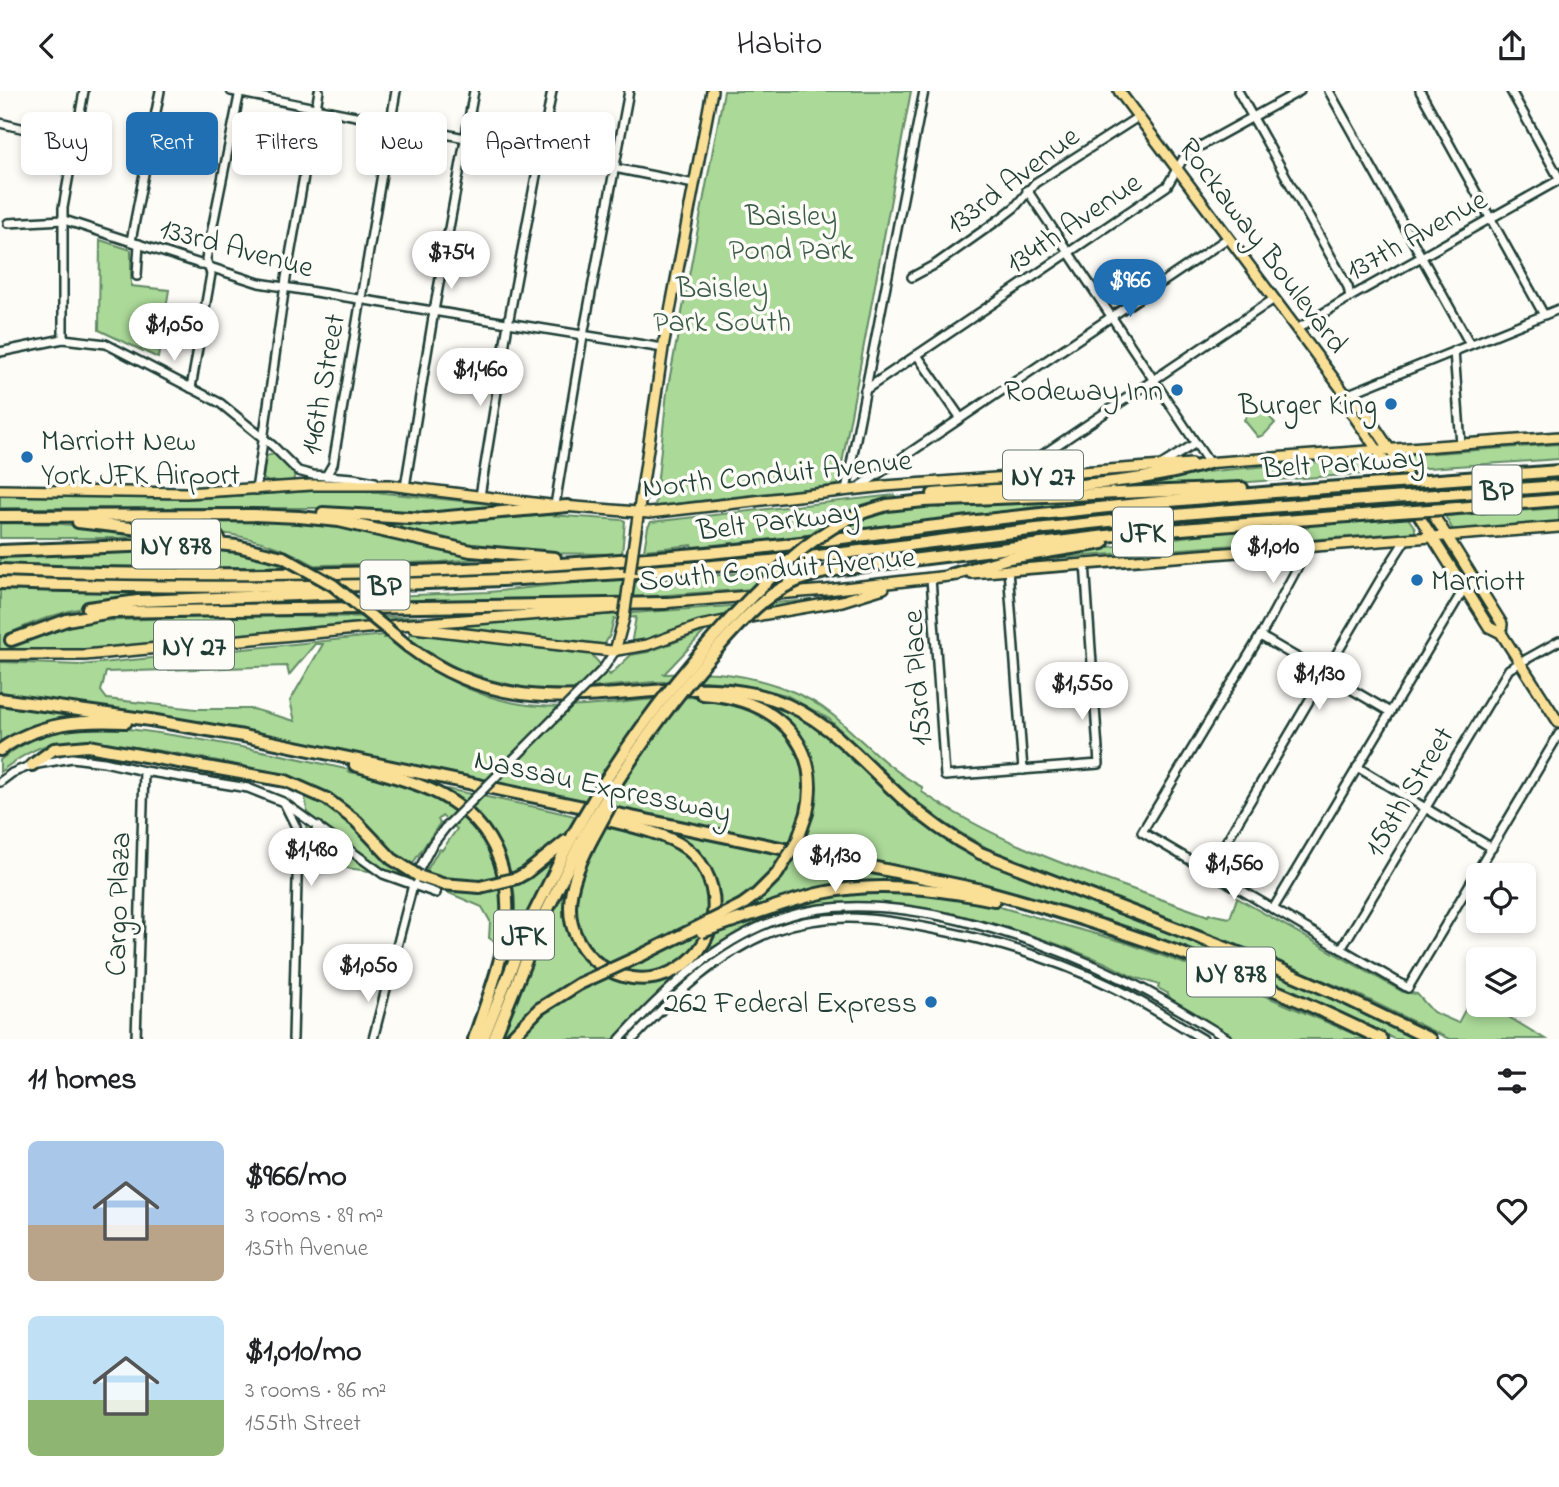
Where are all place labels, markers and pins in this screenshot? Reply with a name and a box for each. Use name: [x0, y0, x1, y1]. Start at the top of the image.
pin: $754: [410, 231, 492, 291]
pin: $966: [1089, 259, 1171, 319]
pin: $1,050: [117, 303, 231, 363]
pin: $1,460: [423, 349, 537, 408]
place label: Rodeway Inn: [1004, 371, 1163, 415]
marker: Rodeway Inn: [1169, 382, 1185, 398]
place label: Burger King: [1237, 385, 1377, 429]
marker: Burger King: [1383, 396, 1399, 412]
place label: Marriott New York JFK Airport: [41, 421, 240, 499]
marker: Marriott New York JFK Airport: [19, 449, 35, 465]
pin: $1,010: [1216, 525, 1330, 585]
place label: Marriott: [1431, 561, 1525, 605]
marker: Marriott: [1409, 572, 1425, 588]
pin: $1,130: [1262, 653, 1376, 712]
pin: $1,550: [1025, 663, 1139, 722]
pin: $1,480: [254, 829, 368, 888]
pin: $1,130: [778, 835, 892, 894]
pin: $1,560: [1177, 843, 1291, 902]
pin: $1,050: [311, 944, 425, 1004]
place label: 262 Federal Express: [664, 983, 917, 1027]
marker: 262 Federal Express: [923, 994, 939, 1010]

